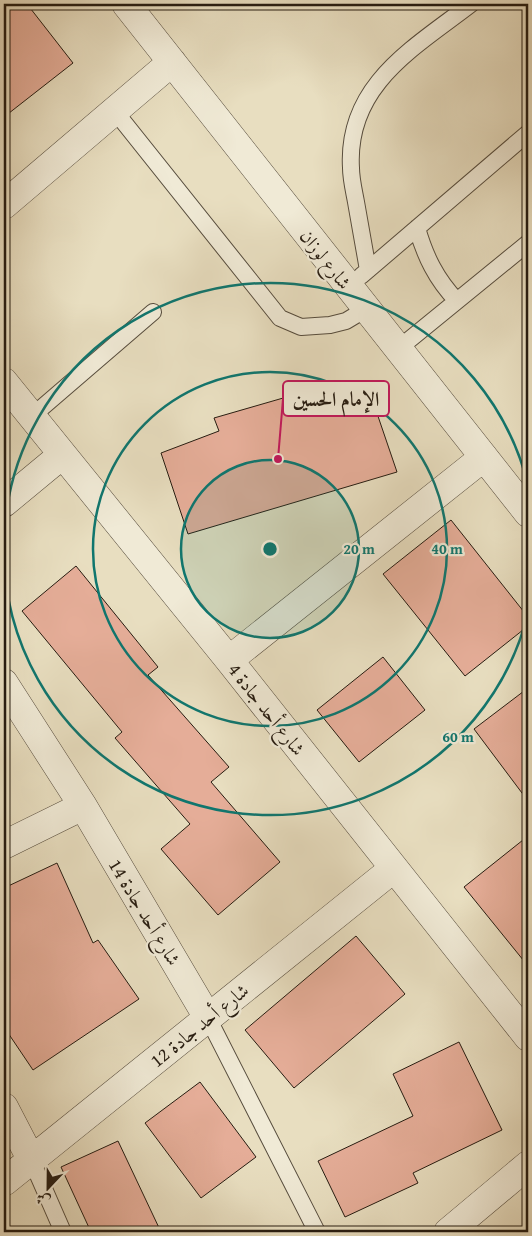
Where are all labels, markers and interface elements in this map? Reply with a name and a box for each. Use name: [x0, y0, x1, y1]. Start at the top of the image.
street label: شارع لوزان: [292, 223, 358, 296]
callout: الإمام الحسين: [283, 381, 389, 416]
text: الإمام الحسين: [293, 384, 379, 417]
text: 20 m: [343, 538, 375, 559]
text: 40 m: [431, 538, 463, 559]
centre of rings: [261, 540, 279, 558]
street label: شارع أحد جادة 4: [220, 657, 312, 763]
text: 60 m: [442, 726, 474, 747]
street label: شارع أحد جادة 14: [100, 853, 188, 972]
street label: شارع أحد جادة 12: [143, 976, 256, 1075]
north arrow: [22, 1164, 72, 1214]
text: ش: [33, 1188, 53, 1212]

